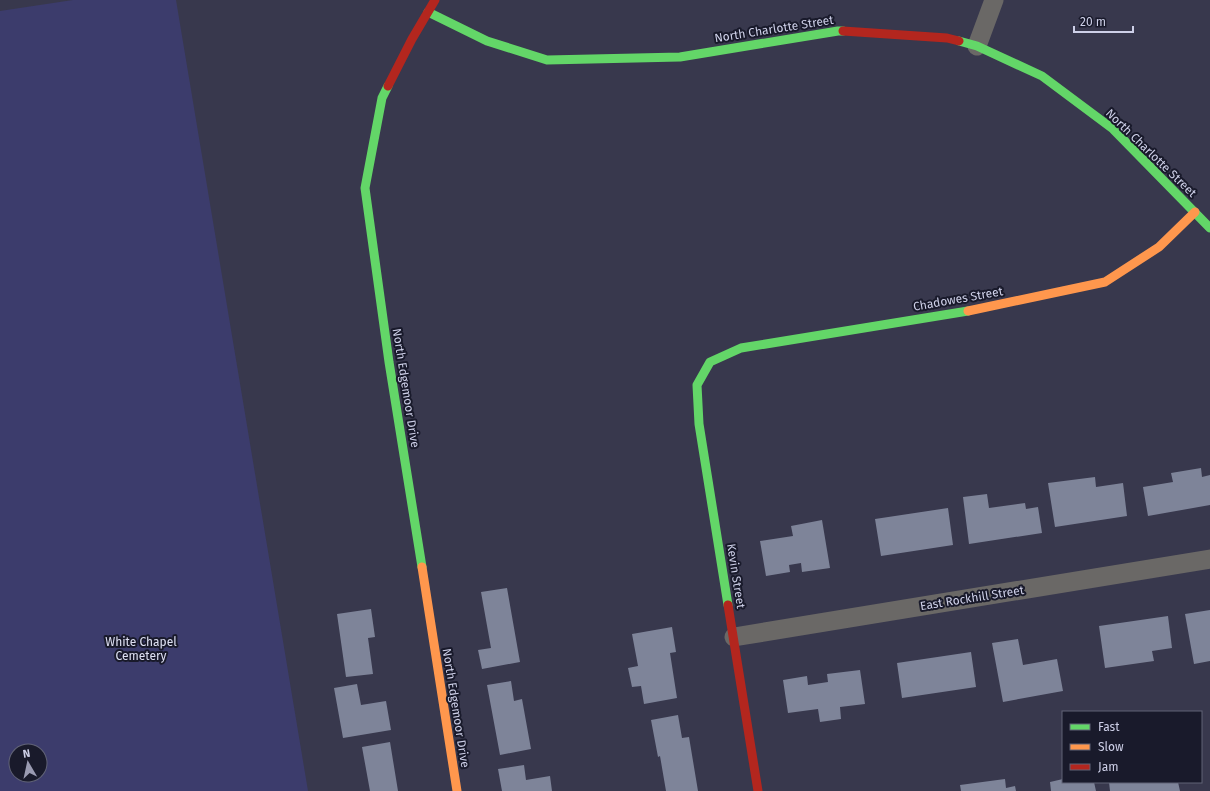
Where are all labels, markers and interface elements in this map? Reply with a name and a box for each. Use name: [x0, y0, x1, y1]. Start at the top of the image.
scale bar: [1074, 8, 1133, 34]
street label: North Charlotte Street: [713, 13, 835, 45]
text: 20 m: [1080, 15, 1106, 29]
street label: North Charlotte Street: [1103, 106, 1200, 200]
street label: Chadowes Street: [912, 284, 1005, 314]
street label: North Edgemoor Drive: [390, 327, 422, 449]
street label: Kevin Street: [724, 543, 748, 610]
street label: East Rockhill Street: [919, 583, 1026, 613]
park label: White Chapel Cemetery: [105, 635, 177, 663]
street label: North Edgemoor Drive: [440, 647, 472, 769]
legend: [1062, 711, 1202, 783]
text: Fast: [1098, 720, 1120, 734]
text: Slow: [1098, 740, 1124, 754]
north arrow: [8, 743, 48, 783]
text: N: [22, 747, 31, 761]
text: Jam: [1098, 760, 1118, 774]

